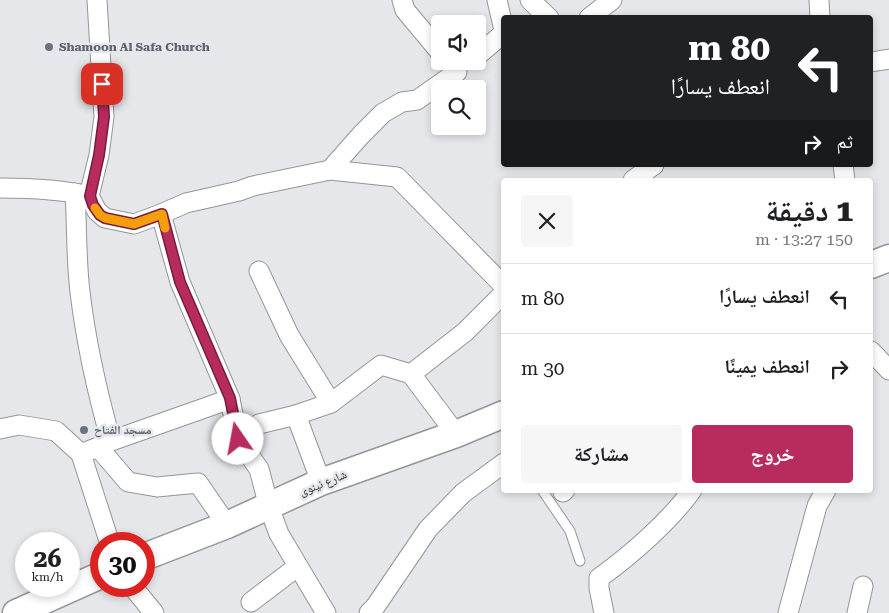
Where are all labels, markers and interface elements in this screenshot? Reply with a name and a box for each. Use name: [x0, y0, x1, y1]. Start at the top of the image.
map controls: [431, 15, 486, 135]
button: sound: [431, 15, 486, 70]
text: 80 m: [688, 28, 770, 69]
icon: left: [788, 35, 853, 100]
place label: Shamoon Al Safa Church: [59, 40, 210, 54]
marker: Shamoon Al Safa Church: [43, 41, 55, 53]
pin: [81, 63, 123, 105]
icon: arrive: [88, 70, 116, 98]
text: انعطف يسارًا: [671, 74, 770, 99]
button: search: [431, 80, 486, 135]
icon: right: [798, 130, 826, 158]
text: ثم: [836, 130, 853, 153]
text: 1 دقيقة: [766, 193, 853, 228]
button: close: [521, 195, 573, 247]
text: 150 m · 13:27: [755, 230, 853, 249]
text: انعطف يسارًا: [719, 285, 810, 308]
icon: left: [825, 285, 853, 313]
text: 80 m: [521, 287, 564, 310]
text: انعطف يمينًا: [725, 355, 810, 378]
icon: right: [825, 355, 853, 383]
text: 30 m: [521, 357, 564, 380]
position arrow: [211, 412, 263, 464]
place label: مسجد الفتاح: [94, 423, 152, 438]
marker: مسجد الفتاح: [78, 424, 90, 436]
button: مشاركة: [521, 425, 682, 483]
button: خروج: [692, 425, 853, 483]
street label: شارع نينوى: [297, 467, 349, 500]
speed limit sign: 30: [90, 532, 155, 597]
text: 26: [33, 544, 62, 573]
text: km/h: [31, 570, 64, 584]

